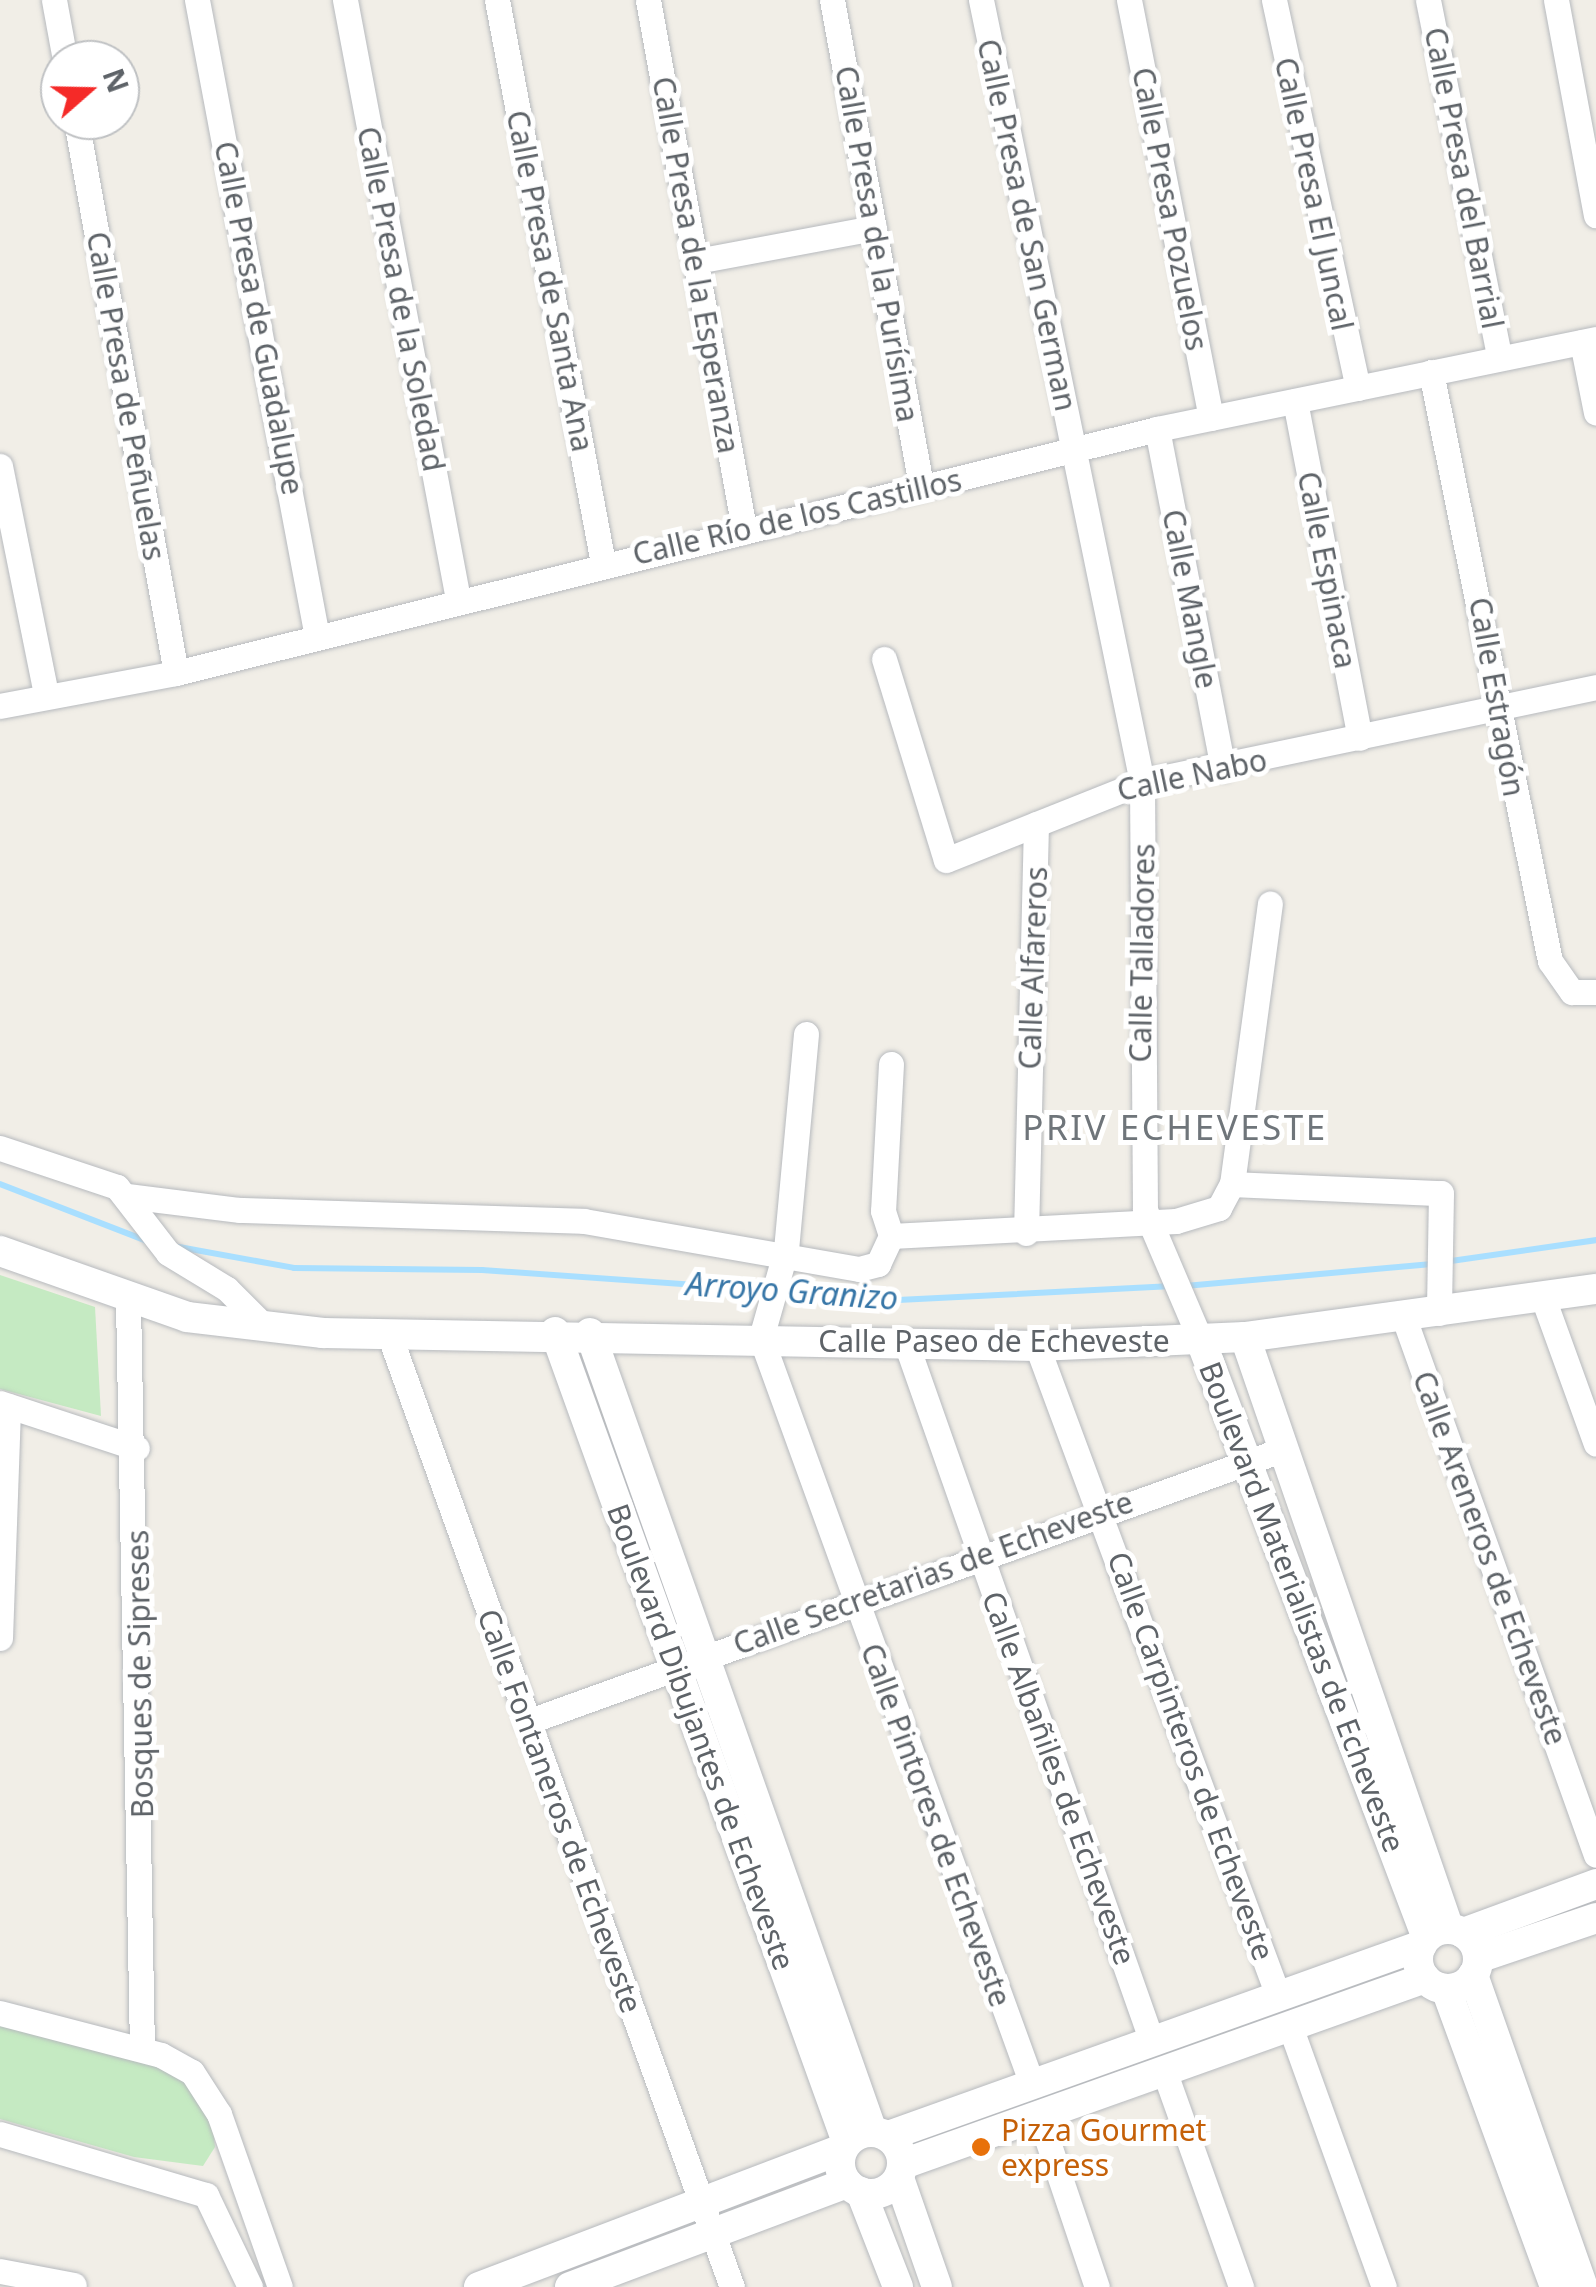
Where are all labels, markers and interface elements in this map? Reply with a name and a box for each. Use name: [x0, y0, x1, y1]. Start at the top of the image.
street label: Calle Presa del Barrial: [1417, 24, 1511, 332]
street label: Calle Presa de San German: [970, 36, 1084, 414]
north arrow: [40, 40, 140, 140]
street label: Calle Presa El Juncal: [1267, 54, 1361, 334]
text: N: [95, 63, 138, 98]
street label: Calle Presa de la Purísima: [828, 63, 926, 425]
street label: Calle Presa Pozuelos: [1125, 64, 1215, 354]
street label: Calle Presa de la Esperanza: [645, 74, 747, 456]
street label: Calle Presa de Santa Ana: [499, 107, 601, 455]
street label: Calle Presa de la Soledad: [350, 124, 452, 474]
street label: Calle Presa de Guadalupe: [207, 138, 311, 498]
street label: Calle Presa de Peñuelas: [79, 229, 173, 563]
street label: Calle Río de los Castillos: [629, 462, 965, 572]
street label: Calle Espinaca: [1290, 468, 1364, 672]
street label: Calle Mangle: [1155, 506, 1225, 692]
street label: Calle Estragón: [1462, 595, 1532, 799]
street label: Calle Nabo: [1114, 742, 1270, 808]
street label: Calle Talladores: [1122, 843, 1162, 1063]
street label: Calle Alfareros: [1011, 866, 1055, 1070]
district label: PRIV ECHEVESTE: [1022, 1106, 1328, 1148]
water label: Arroyo Granizo: [685, 1264, 899, 1318]
street label: Calle Paseo de Echeveste: [818, 1323, 1170, 1359]
street label: Boulevard Materialistas de Echeveste: [1192, 1357, 1412, 1857]
street label: Calle Areneros de Echeveste: [1406, 1366, 1574, 1750]
street label: Calle Secretarias de Echeveste: [728, 1484, 1138, 1662]
street label: Boulevard Dibujantes de Echeveste: [600, 1499, 802, 1975]
street label: Bosques de Sipreses: [119, 1530, 161, 1818]
street label: Calle Carpinteros de Echeveste: [1100, 1547, 1282, 1965]
street label: Calle Albañiles de Echeveste: [975, 1586, 1143, 1970]
street label: Calle Fontaneros de Echeveste: [470, 1604, 650, 2018]
street label: Calle Pintores de Echeveste: [853, 1639, 1019, 2011]
place label: Pizza Gourmet express: [1001, 2112, 1206, 2182]
marker: Pizza Gourmet express: [970, 2136, 992, 2158]

